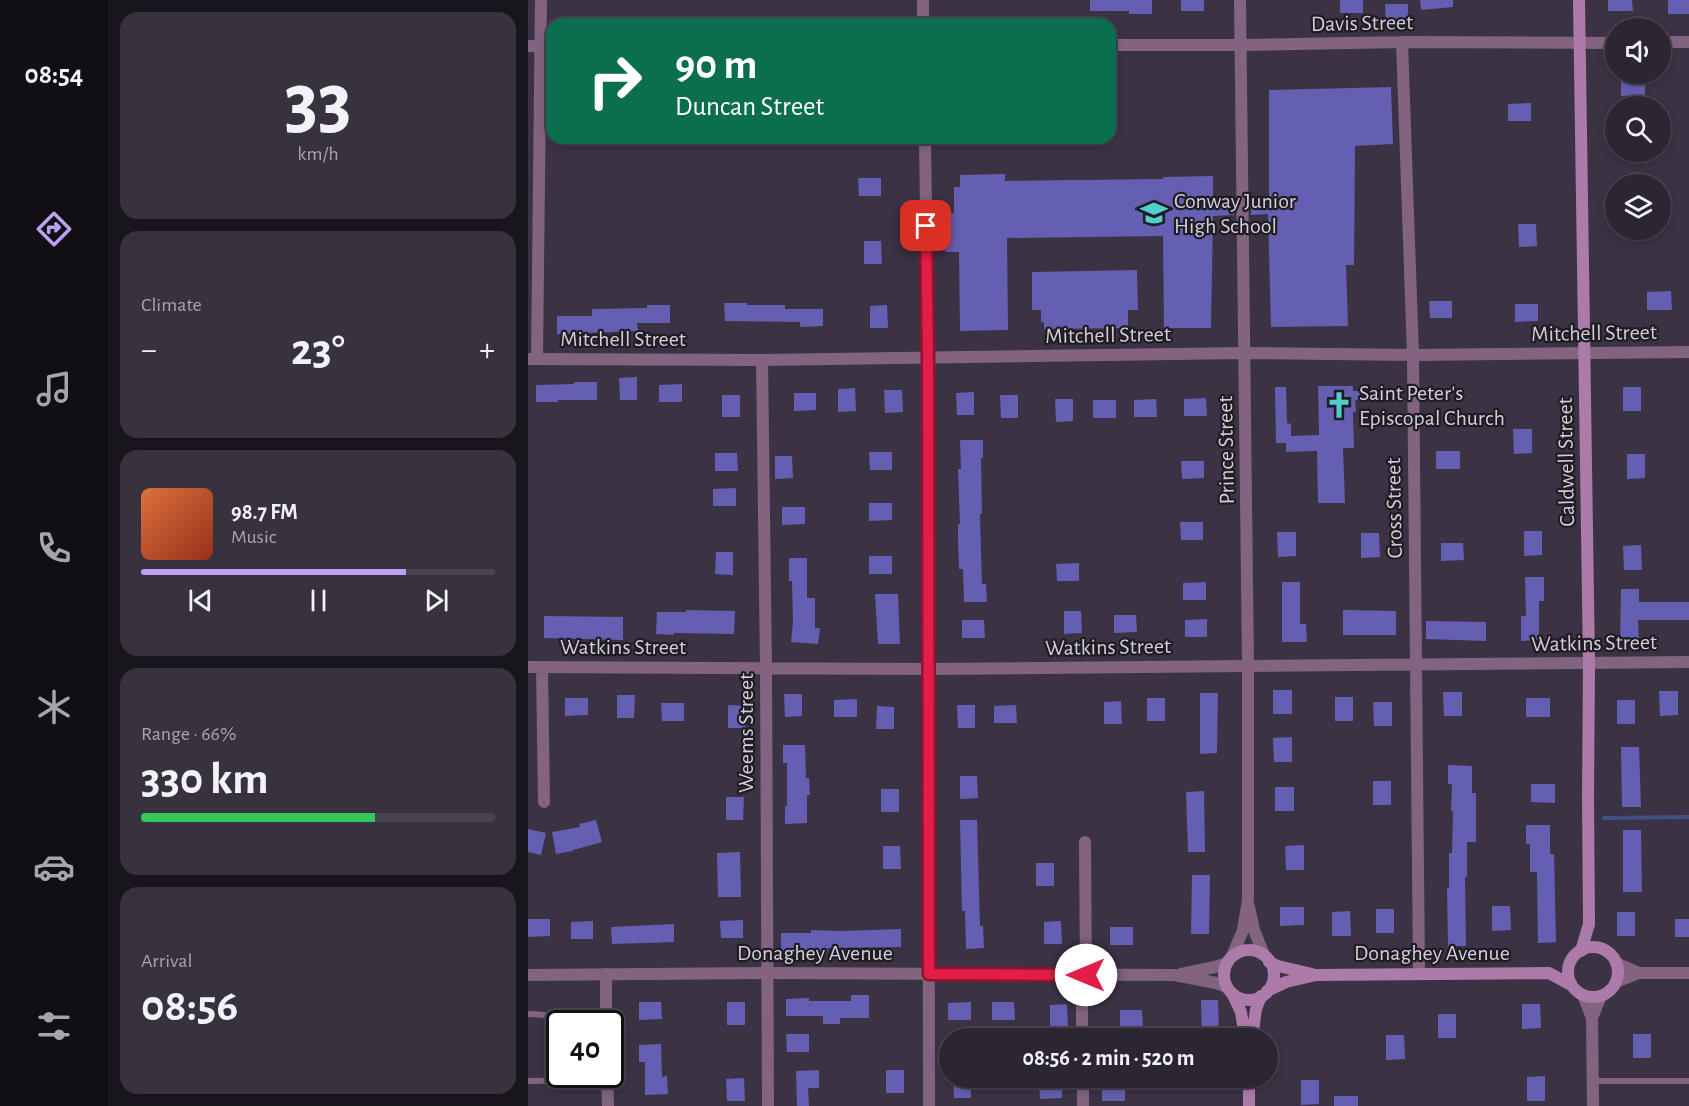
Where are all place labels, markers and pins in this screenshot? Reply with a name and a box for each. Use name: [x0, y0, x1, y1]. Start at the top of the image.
place label: Conway Junior High School: [1174, 190, 1296, 237]
school or university icon: Conway Junior High School: [1139, 198, 1169, 228]
pin: [900, 200, 951, 251]
place label: Saint Peter's Episcopal Church: [1359, 382, 1505, 429]
church icon: Saint Peter's Episcopal Church: [1324, 390, 1354, 420]

